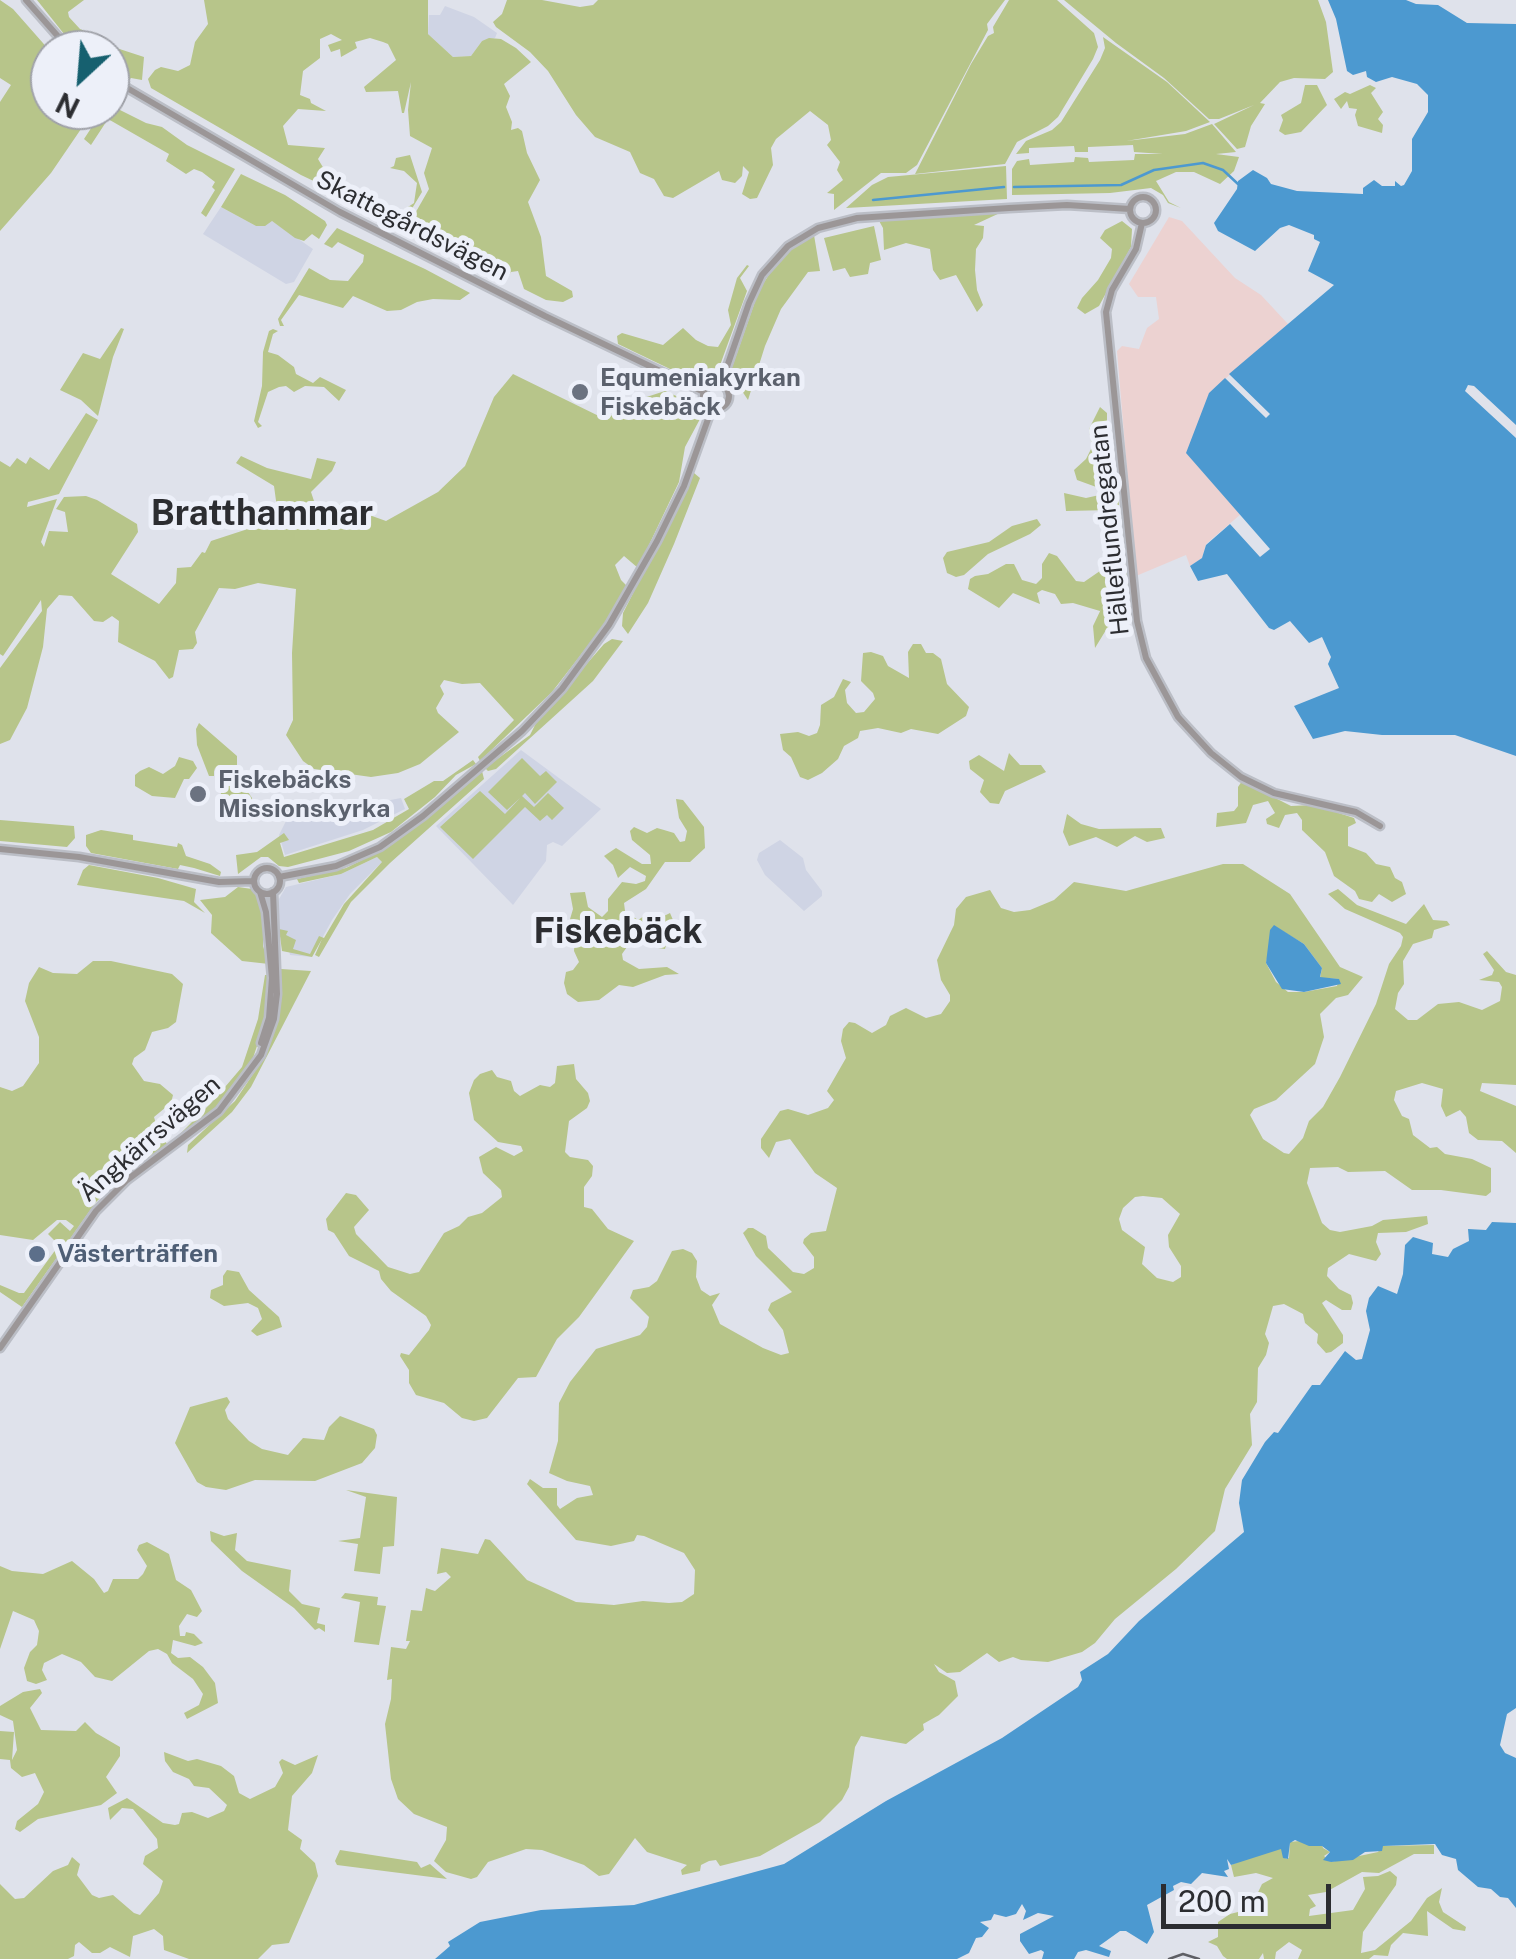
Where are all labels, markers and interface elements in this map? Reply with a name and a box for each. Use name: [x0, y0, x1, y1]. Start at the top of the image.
north arrow: [30, 30, 130, 130]
text: N: [50, 86, 85, 125]
street label: Skattegårdsvägen: [311, 165, 513, 287]
place label: Equmeniakyrkan Fiskebäck: [600, 363, 801, 422]
marker: Equmeniakyrkan Fiskebäck: [569, 381, 591, 403]
street label: Hälleflundregatan: [1084, 423, 1136, 637]
district label: Bratthammar: [151, 493, 373, 535]
place label: Fiskebäcks Missionskyrka: [218, 765, 390, 824]
marker: Fiskebäcks Missionskyrka: [187, 783, 209, 805]
district label: Fiskebäck: [533, 911, 703, 953]
street label: Ängkärrsvägen: [73, 1070, 227, 1208]
place label: Västerträffen: [57, 1239, 218, 1269]
marker: Västerträffen: [26, 1243, 48, 1265]
scale bar: [1166, 1864, 1336, 1926]
text: 200 m: [1178, 1883, 1266, 1919]

